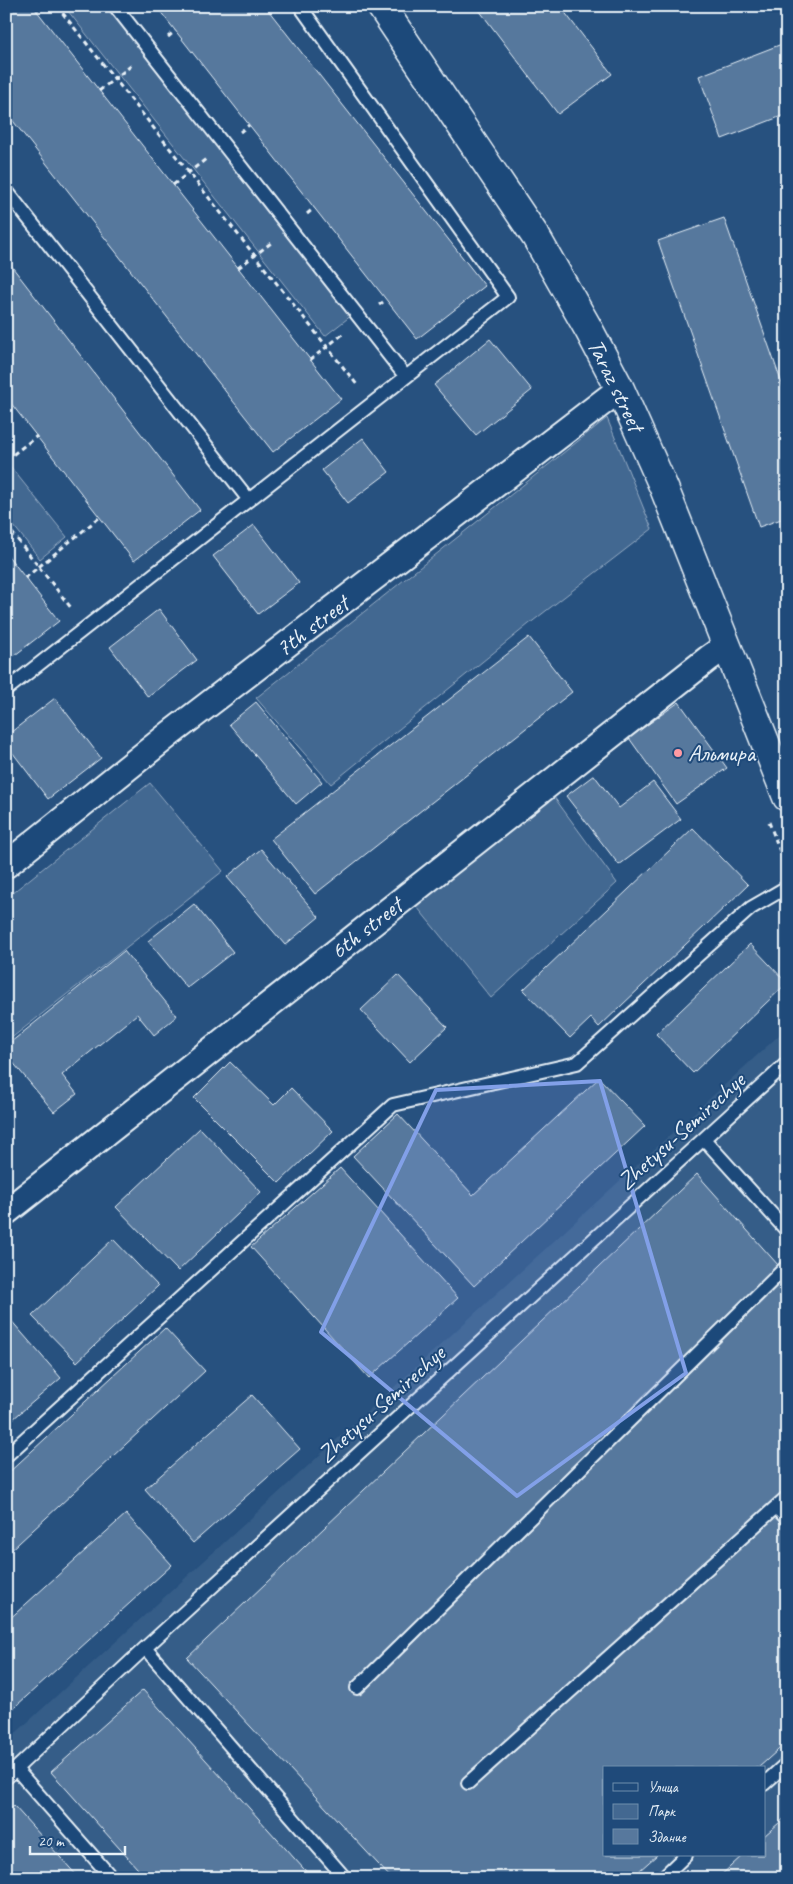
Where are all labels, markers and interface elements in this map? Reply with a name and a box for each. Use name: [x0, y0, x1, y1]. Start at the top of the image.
street label: Taraz street: [581, 334, 653, 439]
street label: 7th street: [270, 587, 357, 663]
place label: Альмира: [688, 738, 756, 768]
marker: Альмира: [672, 747, 684, 759]
street label: 6th street: [324, 889, 411, 966]
street label: Zhetysu-Semirechye: [611, 1064, 753, 1196]
street label: Zhetysu-Semirechye: [311, 1337, 453, 1469]
legend: [603, 1766, 766, 1856]
text: Улица: [648, 1778, 679, 1797]
text: Парк: [648, 1802, 676, 1821]
scale bar: [30, 1824, 125, 1856]
text: Здание: [648, 1828, 687, 1847]
text: 20 m: [38, 1832, 65, 1851]

